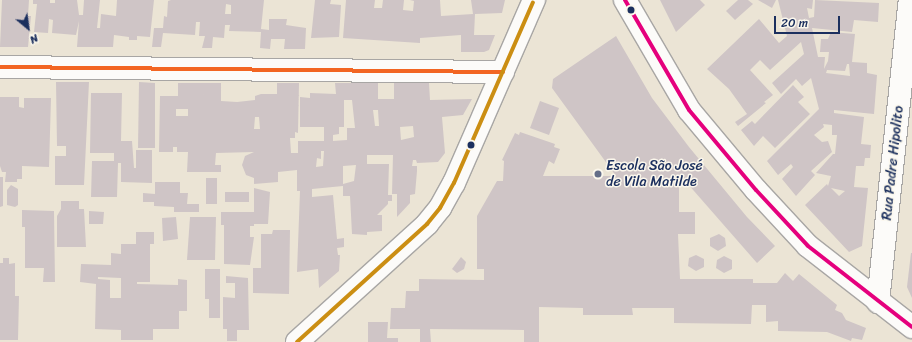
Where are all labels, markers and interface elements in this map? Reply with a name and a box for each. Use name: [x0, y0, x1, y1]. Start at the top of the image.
unlabelled marker: [626, 5, 636, 15]
north arrow: [8, 8, 48, 48]
scale bar: [776, 8, 842, 34]
text: 20 m: [781, 12, 808, 34]
text: N: [26, 29, 42, 49]
street label: Rua Padre Hipolito: [879, 105, 907, 221]
unlabelled marker: [466, 140, 476, 150]
place label: Escola São José de Vila Matilde: [606, 158, 703, 190]
marker: Escola São José de Vila Matilde: [593, 169, 603, 179]

